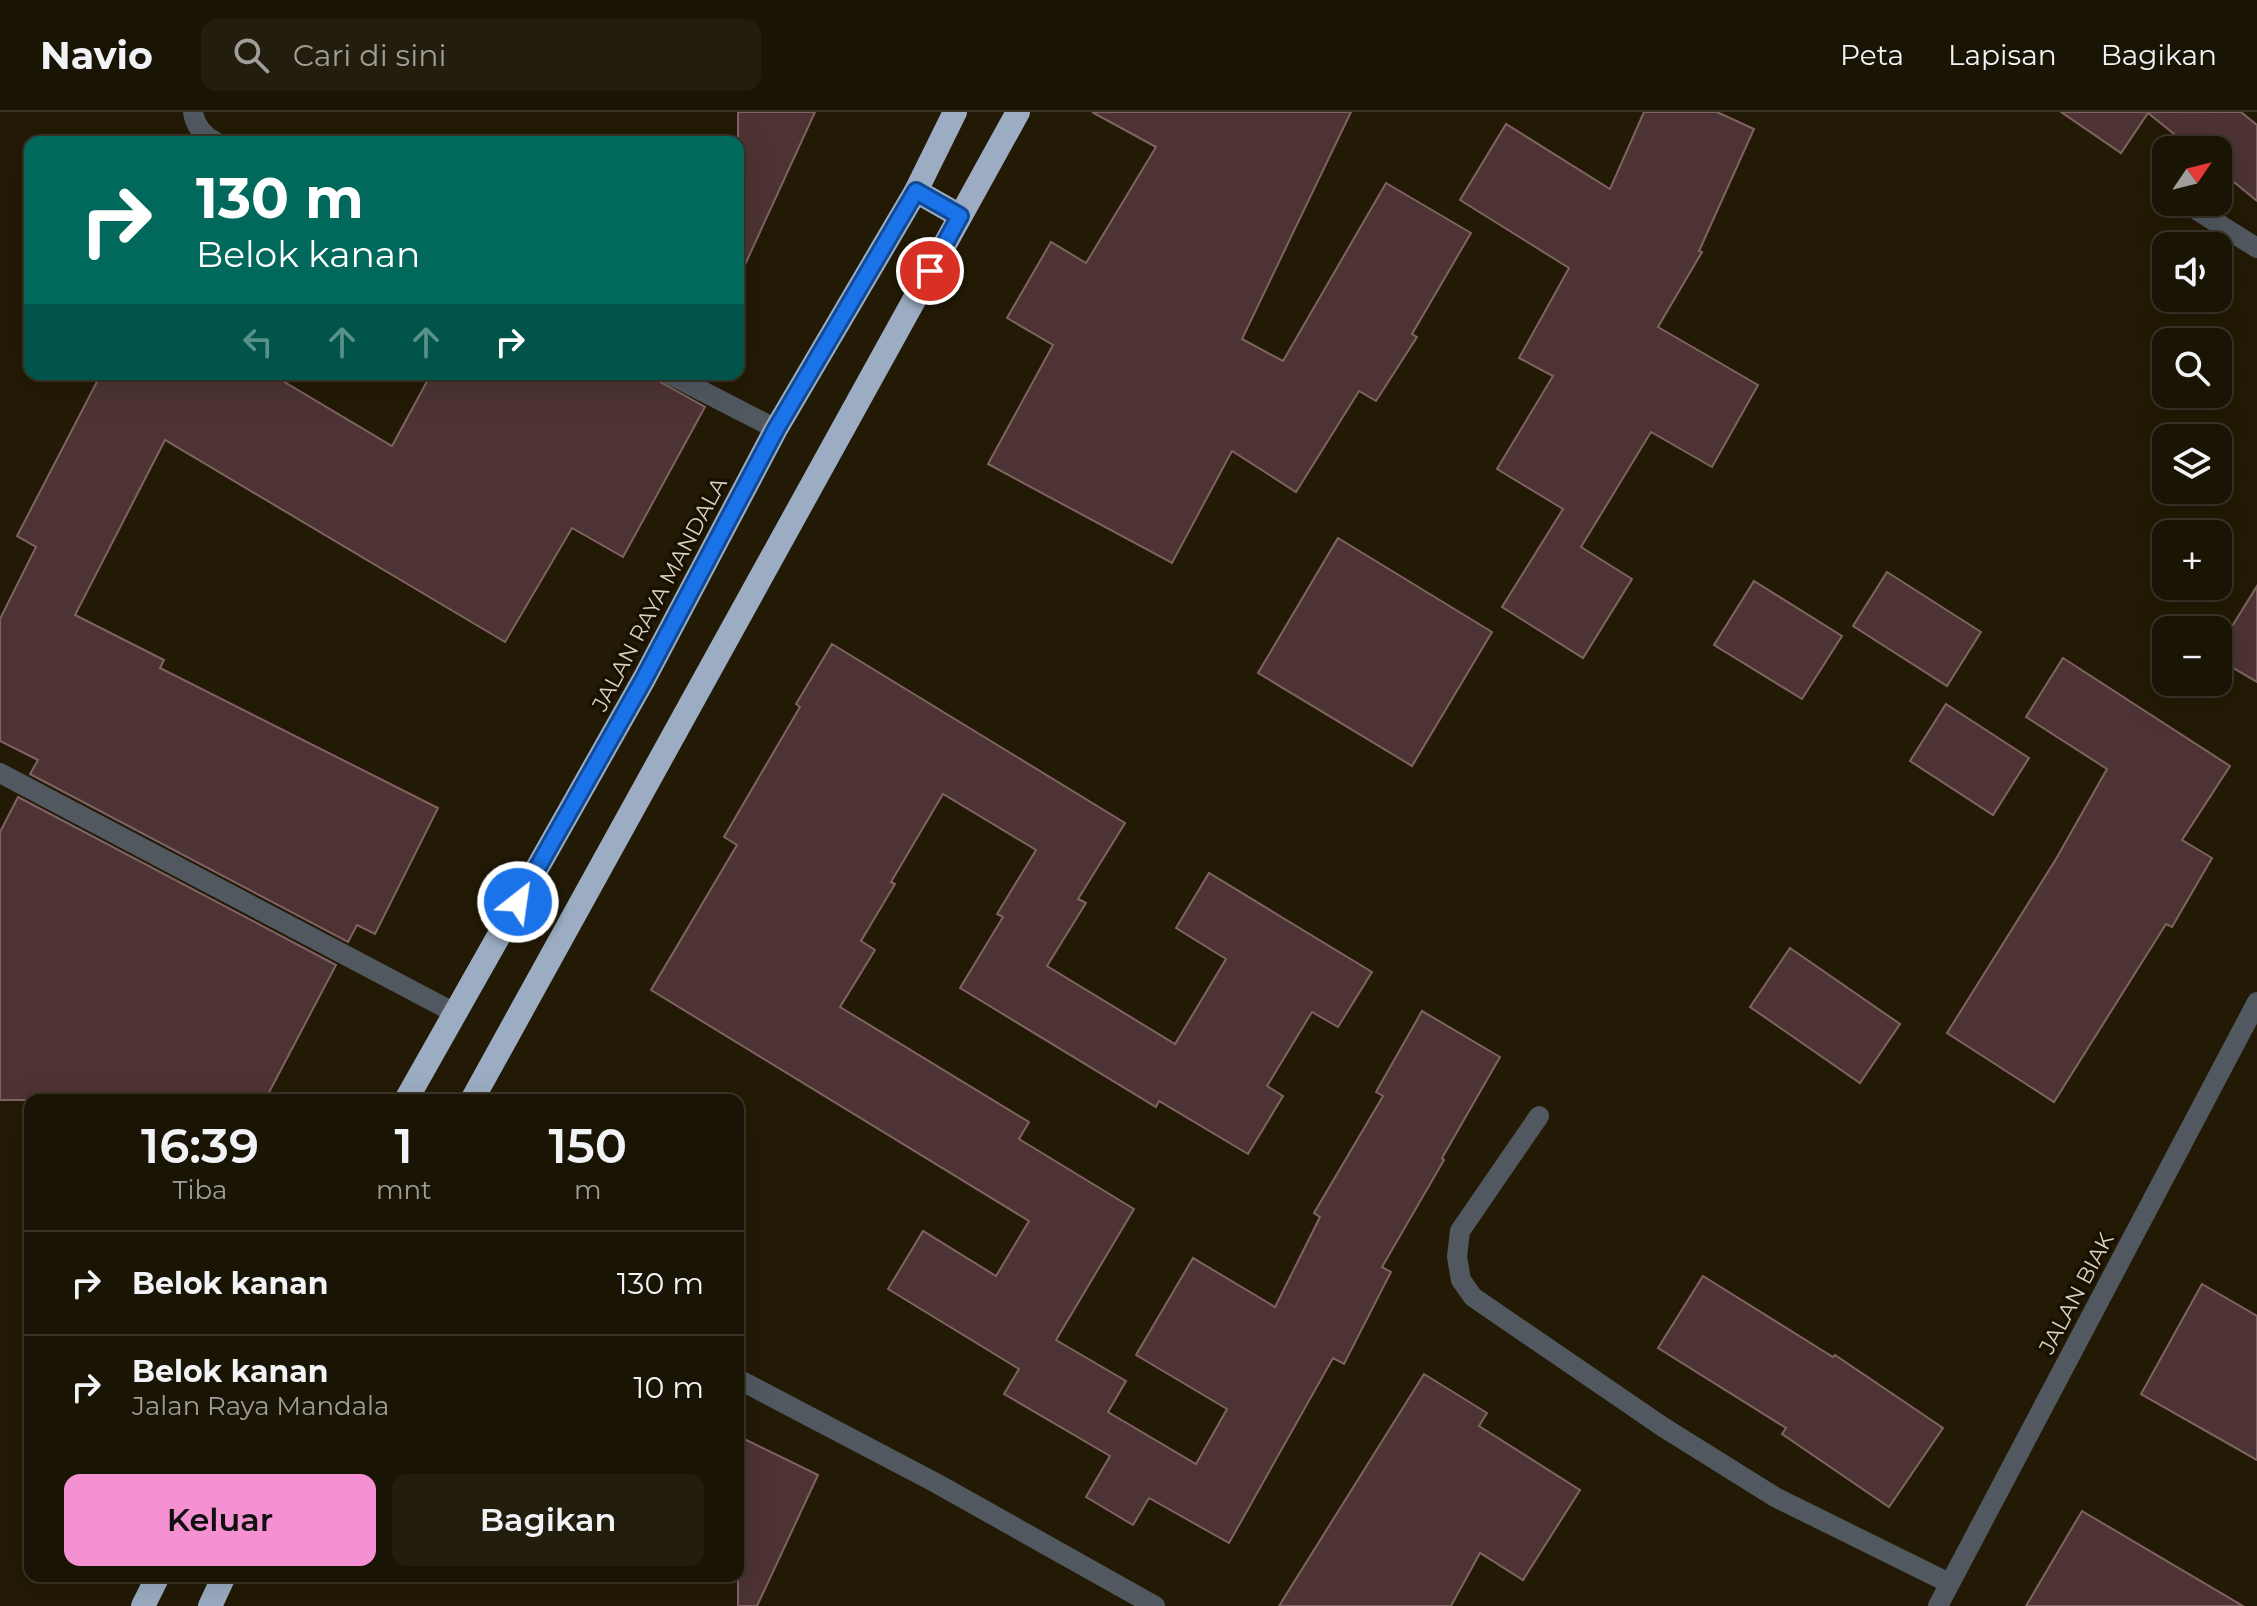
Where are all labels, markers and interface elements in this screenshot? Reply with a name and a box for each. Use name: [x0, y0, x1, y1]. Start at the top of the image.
search box: [201, 19, 761, 91]
text: Navio: [40, 32, 153, 79]
icon: search: [229, 33, 273, 77]
text: Cari di sini: [293, 37, 447, 74]
text: Peta: [1840, 38, 1904, 72]
text: Lapisan: [1948, 38, 2057, 72]
text: Bagikan: [2101, 38, 2217, 72]
north arrow: [2152, 136, 2232, 216]
map controls: [2152, 136, 2232, 696]
text: 130 m: [196, 164, 364, 232]
icon: right: [64, 168, 168, 272]
text: Belok kanan: [196, 232, 420, 276]
button: sound: [2152, 232, 2232, 312]
pin: [896, 237, 964, 305]
icon: arrive: [908, 249, 952, 293]
icon: left: [236, 320, 280, 364]
icon: ahead: [320, 320, 364, 364]
icon: ahead: [404, 320, 448, 364]
icon: right: [488, 320, 532, 364]
button: search: [2152, 328, 2232, 408]
button: layers: [2152, 424, 2232, 504]
street label: JALAN RAYA MANDALA: [586, 472, 733, 717]
button: +: [2152, 520, 2232, 600]
button: −: [2152, 616, 2232, 696]
position arrow: [476, 860, 560, 944]
text: 16:39: [141, 1117, 259, 1175]
text: 1: [395, 1117, 413, 1175]
text: 150: [548, 1117, 627, 1175]
text: Tiba: [173, 1174, 227, 1206]
text: mnt: [376, 1174, 432, 1206]
text: m: [574, 1174, 602, 1206]
street label: JALAN BIAK: [2033, 1228, 2120, 1359]
icon: right: [64, 1261, 108, 1305]
text: Belok kanan: [132, 1265, 329, 1302]
text: 130 m: [617, 1265, 704, 1302]
text: Belok kanan: [132, 1353, 329, 1390]
icon: right: [64, 1365, 108, 1409]
text: 10 m: [634, 1369, 704, 1406]
text: Jalan Raya Mandala: [132, 1390, 389, 1422]
button: Keluar: [64, 1474, 376, 1566]
button: Bagikan: [392, 1474, 704, 1566]

